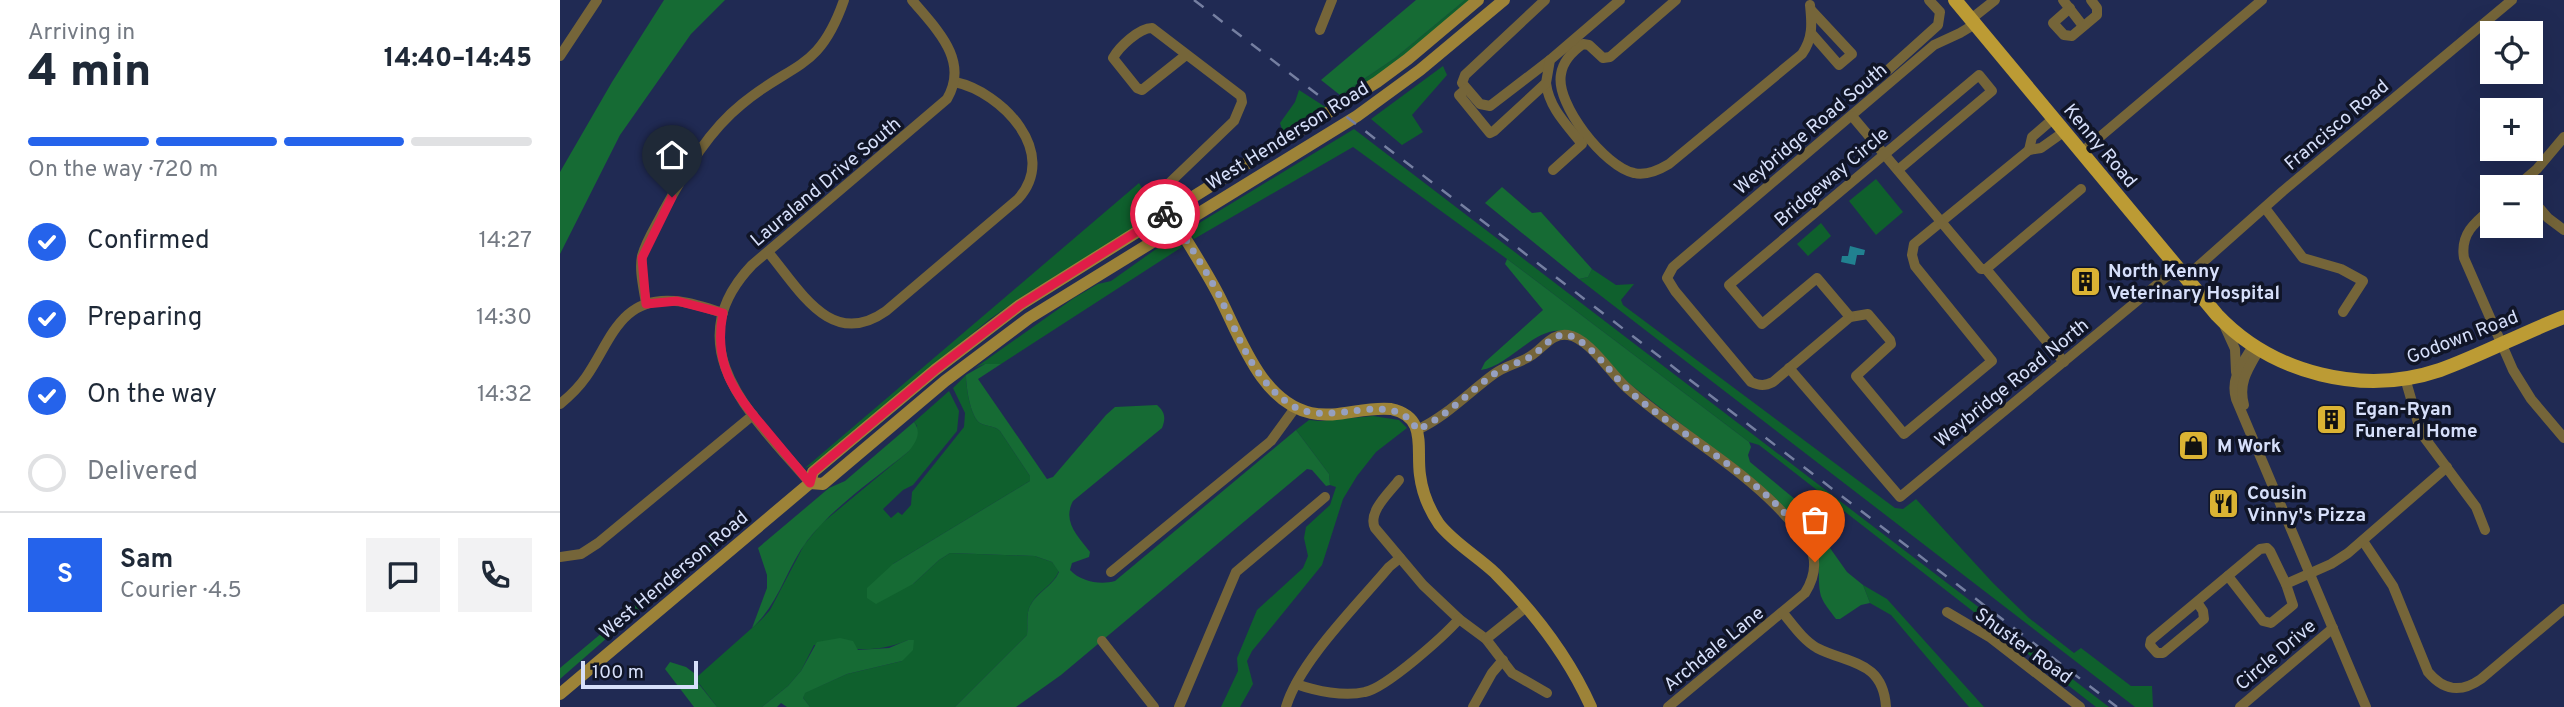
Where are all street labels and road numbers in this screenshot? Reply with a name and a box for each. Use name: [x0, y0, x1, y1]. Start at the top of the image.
street label: Weybridge Road South: [1730, 58, 1893, 201]
street label: Francisco Road: [2280, 75, 2395, 176]
street label: West Henderson Road: [1202, 77, 1374, 197]
street label: Kenny Road: [2057, 99, 2142, 193]
street label: Lauraland Drive South: [746, 113, 906, 253]
street label: Bridgeway Circle: [1770, 123, 1895, 233]
street label: Godown Road: [2403, 306, 2522, 370]
street label: Weybridge Road North: [1930, 314, 2094, 453]
street label: West Henderson Road: [595, 506, 754, 645]
street label: Archdale Lane: [1659, 602, 1769, 697]
street label: Shuster Road: [1969, 603, 2076, 690]
street label: Circle Drive: [2231, 615, 2322, 696]

